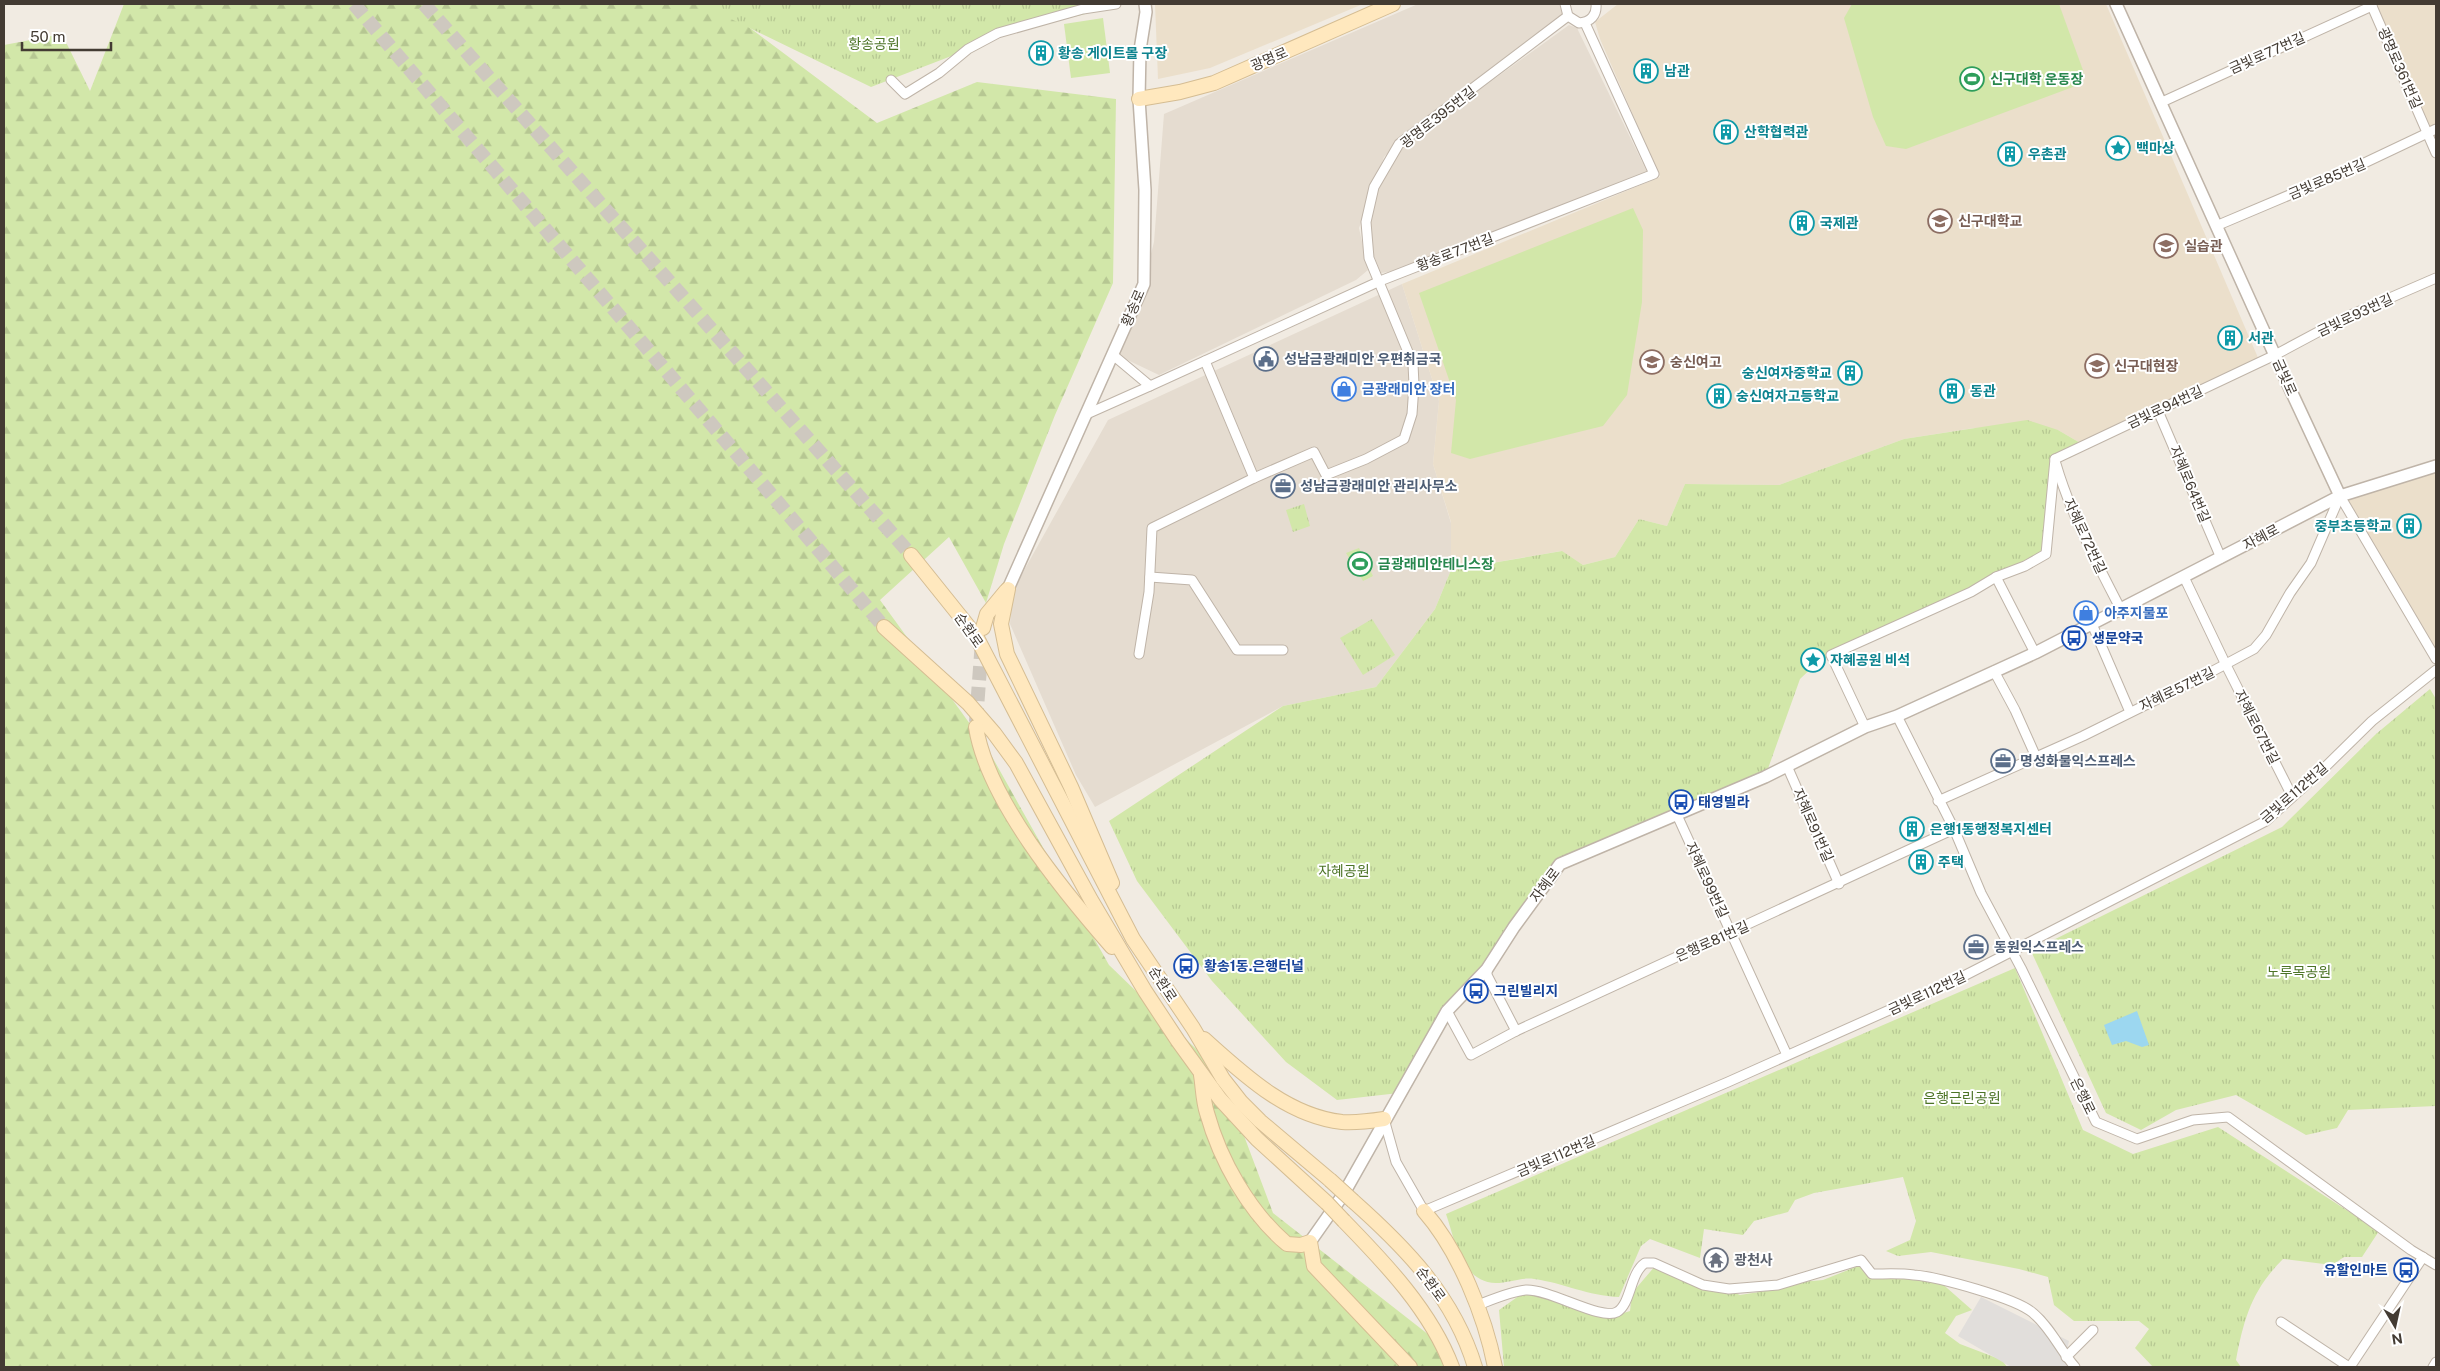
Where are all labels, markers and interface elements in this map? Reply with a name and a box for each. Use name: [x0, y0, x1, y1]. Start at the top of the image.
scale bar: [22, 20, 111, 52]
street label: 광명로361번길: [2375, 25, 2425, 111]
text: 50 m: [30, 28, 65, 45]
street label: 금빛로77번길: [2227, 29, 2307, 77]
park label: 황송공원: [848, 36, 900, 52]
building icon: 황송 게이트볼 구장: [1028, 40, 1054, 66]
street label: 광명로: [1248, 44, 1290, 74]
place label: 황송 게이트볼 구장: [1058, 45, 1167, 61]
building icon: 남관: [1633, 58, 1659, 84]
place label: 남관: [1664, 63, 1690, 79]
sports icon: 신구대학 운동장: [1959, 66, 1985, 92]
place label: 신구대학 운동장: [1990, 71, 2083, 87]
street label: 광명로395번길: [1397, 83, 1479, 151]
building icon: 산학협력관: [1713, 119, 1739, 145]
place label: 산학협력관: [1744, 124, 1809, 140]
place icon: 백마상: [2105, 135, 2131, 161]
place label: 백마상: [2136, 140, 2175, 156]
building icon: 우촌관: [1997, 141, 2023, 167]
place label: 우촌관: [2028, 146, 2067, 162]
street label: 금빛로85번길: [2286, 156, 2368, 202]
school or university icon: 신구대학교: [1927, 208, 1953, 234]
building icon: 국제관: [1789, 210, 1815, 236]
place label: 신구대학교: [1958, 213, 2023, 229]
place label: 국제관: [1820, 215, 1859, 231]
street label: 황송로77번길: [1414, 230, 1496, 274]
school or university icon: 실습관: [2153, 233, 2179, 259]
place label: 실습관: [2184, 238, 2223, 254]
street label: 황송로: [1118, 287, 1148, 329]
street label: 금빛로93번길: [2315, 290, 2395, 340]
building icon: 서관: [2217, 325, 2243, 351]
place label: 서관: [2248, 330, 2274, 346]
public building icon: 성남금광래미안 우편취금국: [1253, 346, 1279, 372]
school or university icon: 숭신여고: [1639, 349, 1665, 375]
place label: 성남금광래미안 우편취금국: [1284, 351, 1442, 367]
school or university icon: 신구대현장: [2084, 353, 2110, 379]
place label: 숭신여고: [1670, 354, 1722, 370]
street label: 금빛로: [2270, 356, 2300, 398]
place label: 신구대현장: [2114, 358, 2179, 374]
building icon: 숭신여자중학교: [1837, 360, 1863, 386]
place label: 숭신여자중학교: [1742, 365, 1832, 381]
shop icon: 금광래미안 장터: [1331, 376, 1357, 402]
building icon: 동관: [1939, 378, 1965, 404]
place label: 금광래미안 장터: [1362, 381, 1455, 397]
street label: 금빛로94번길: [2124, 382, 2206, 432]
building icon: 숭신여자고등학교: [1706, 383, 1732, 409]
place label: 동관: [1970, 383, 1996, 399]
place label: 숭신여자고등학교: [1736, 388, 1839, 404]
street label: 자혜로64번길: [2167, 443, 2213, 525]
office icon: 성남금광래미안 관리사무소: [1270, 473, 1296, 499]
place label: 성남금광래미안 관리사무소: [1300, 478, 1458, 494]
street label: 자혜로72번길: [2061, 496, 2109, 576]
building icon: 중부초등학교: [2396, 513, 2422, 539]
place label: 중부초등학교: [2315, 518, 2392, 534]
street label: 자혜로: [2240, 521, 2282, 553]
sports icon: 금광래미안테니스장: [1347, 551, 1373, 577]
place label: 금광래미안테니스장: [1378, 556, 1494, 572]
shop icon: 아주지물포: [2073, 600, 2099, 626]
place label: 아주지물포: [2104, 605, 2169, 621]
street label: 순환로: [951, 610, 987, 651]
bus stop icon: 생문약국: [2061, 625, 2087, 651]
place label: 생문약국: [2092, 630, 2144, 646]
place icon: 자혜공원 비석: [1800, 647, 1826, 673]
place label: 자혜공원 비석: [1830, 652, 1910, 668]
street label: 자혜로57번길: [2137, 664, 2217, 714]
street label: 자혜로67번길: [2231, 687, 2283, 767]
office icon: 명성화물익스프레스: [1990, 748, 2016, 774]
place label: 명성화물익스프레스: [2020, 753, 2136, 769]
street label: 금빛로112번길: [2257, 759, 2331, 827]
street label: 자혜로91번길: [1790, 786, 1836, 864]
bus stop icon: 태영빌라: [1668, 789, 1694, 815]
place label: 태영빌라: [1698, 794, 1750, 810]
building icon: 은행1동행정복지센터: [1899, 816, 1925, 842]
place label: 은행1동행정복지센터: [1930, 821, 2052, 837]
street label: 자혜로99번길: [1682, 840, 1732, 920]
building icon: 주택: [1908, 849, 1934, 875]
place label: 주택: [1938, 854, 1964, 870]
park label: 자혜공원: [1318, 863, 1370, 879]
street label: 자혜로: [1527, 865, 1563, 905]
street label: 은행로81번길: [1673, 918, 1751, 964]
office icon: 동원익스프레스: [1963, 934, 1989, 960]
place label: 동원익스프레스: [1994, 939, 2084, 955]
bus stop icon: 황송1동.은행터널: [1173, 953, 1199, 979]
place label: 황송1동.은행터널: [1204, 958, 1304, 974]
street label: 순환로: [1146, 963, 1180, 1005]
park label: 노루목공원: [2267, 964, 2331, 980]
street label: 금빛로112번길: [1885, 968, 1969, 1018]
bus stop icon: 그린빌리지: [1463, 978, 1489, 1004]
place label: 그린빌리지: [1494, 983, 1558, 999]
street label: 은행로: [2067, 1075, 2099, 1117]
park label: 은행근린공원: [1923, 1090, 2001, 1106]
street label: 금빛로112번길: [1514, 1132, 1598, 1180]
temple icon: 광천사: [1703, 1247, 1729, 1273]
place label: 광천사: [1734, 1252, 1773, 1268]
bus stop icon: 유할인마트: [2393, 1257, 2419, 1283]
place label: 유할인마트: [2324, 1262, 2388, 1278]
street label: 순환로: [1413, 1264, 1449, 1304]
north arrow: [2370, 1301, 2420, 1351]
text: N: [2390, 1330, 2404, 1348]

